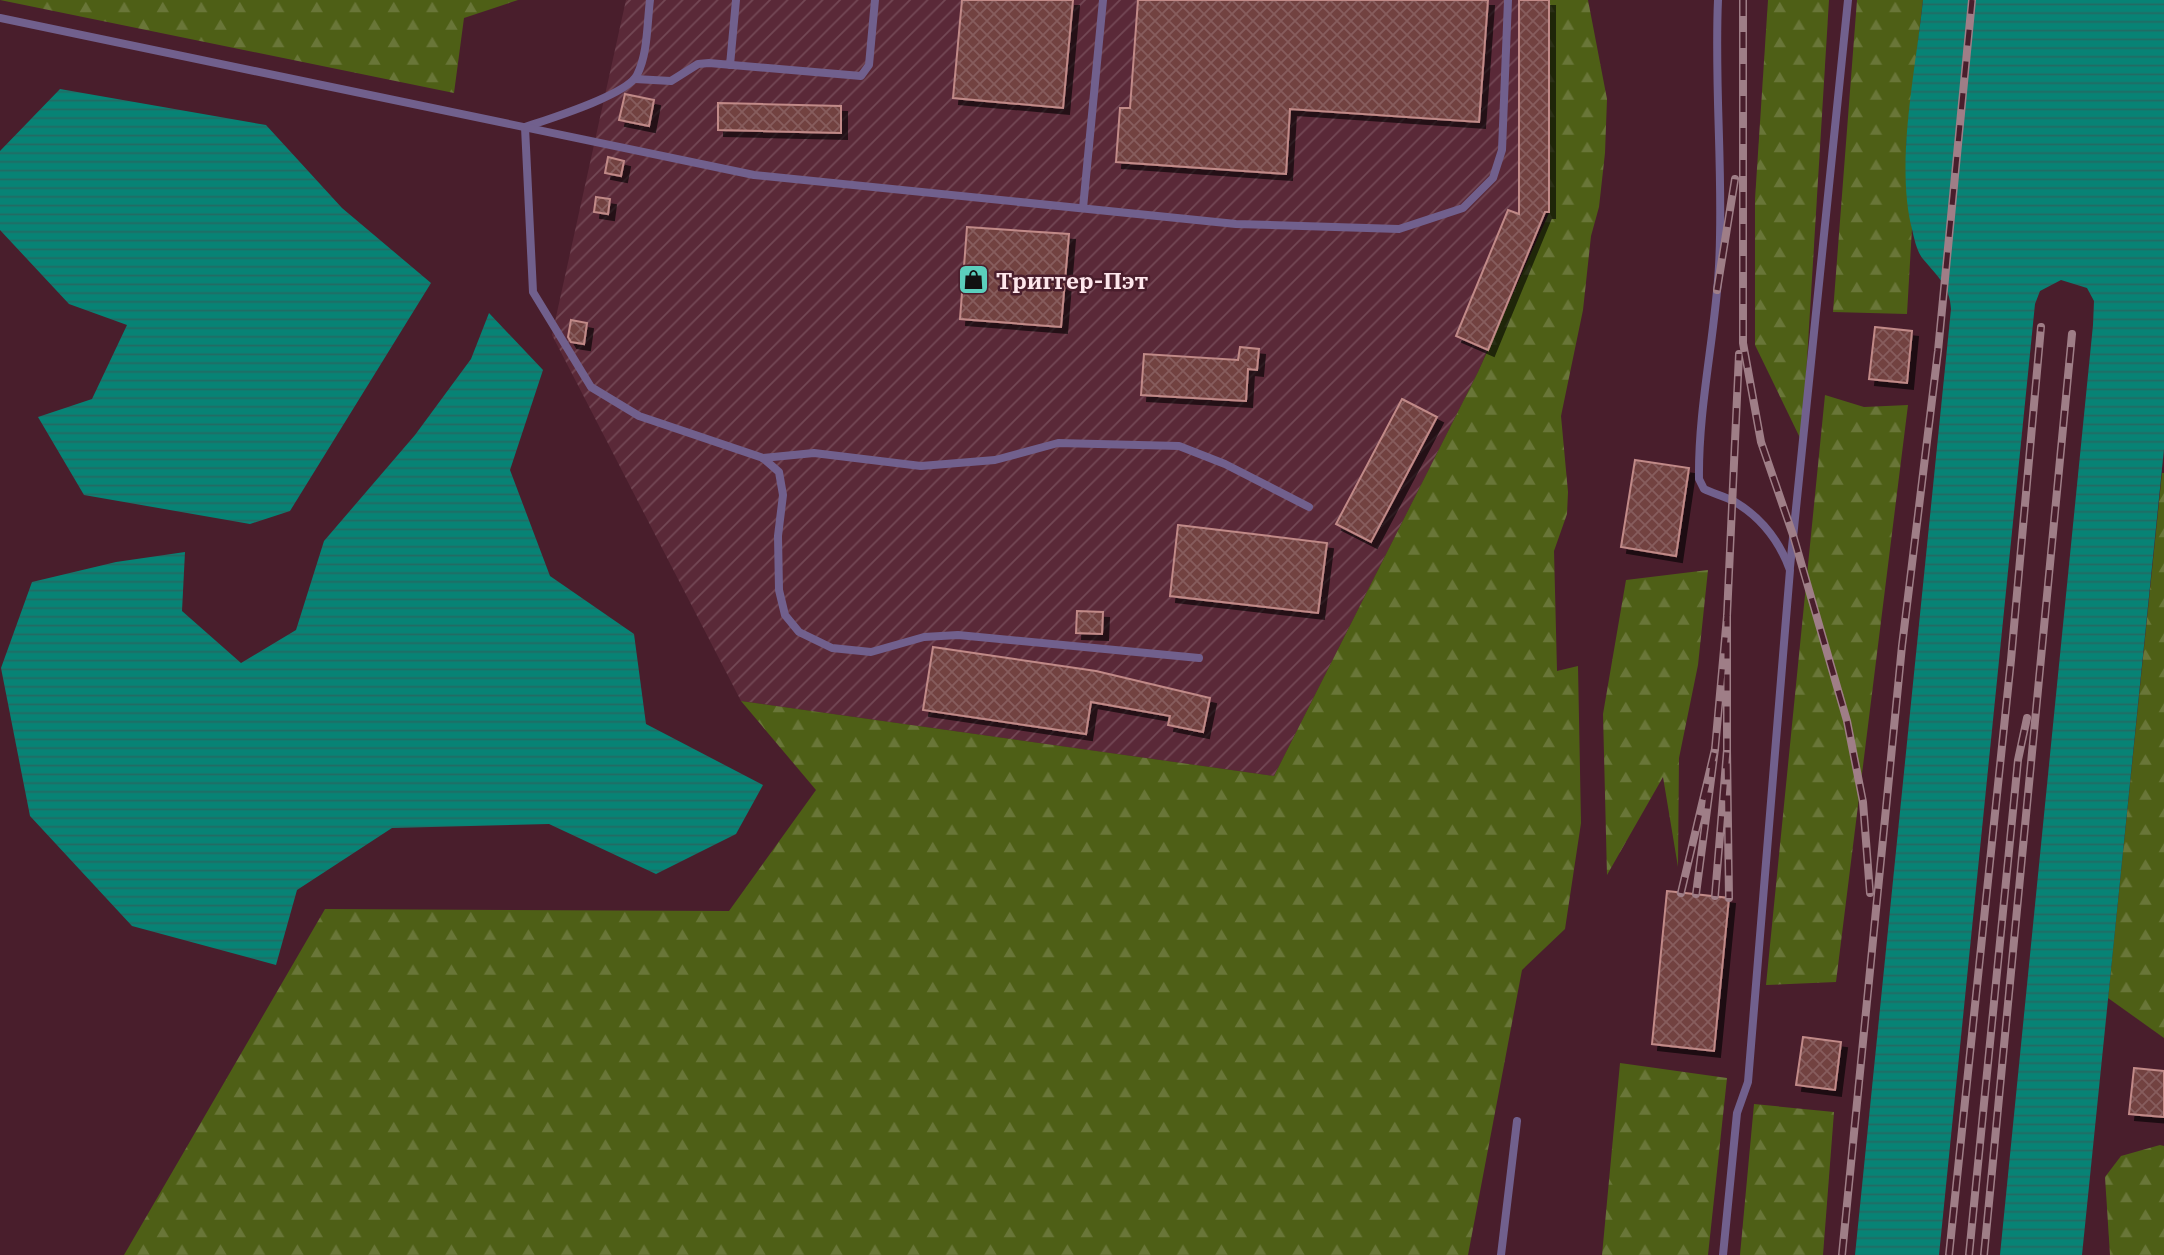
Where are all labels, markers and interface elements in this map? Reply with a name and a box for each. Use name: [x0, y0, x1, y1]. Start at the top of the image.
shop icon: Триггер-Пэт: [956, 263, 990, 297]
place label: Триггер-Пэт: [996, 265, 1148, 295]

